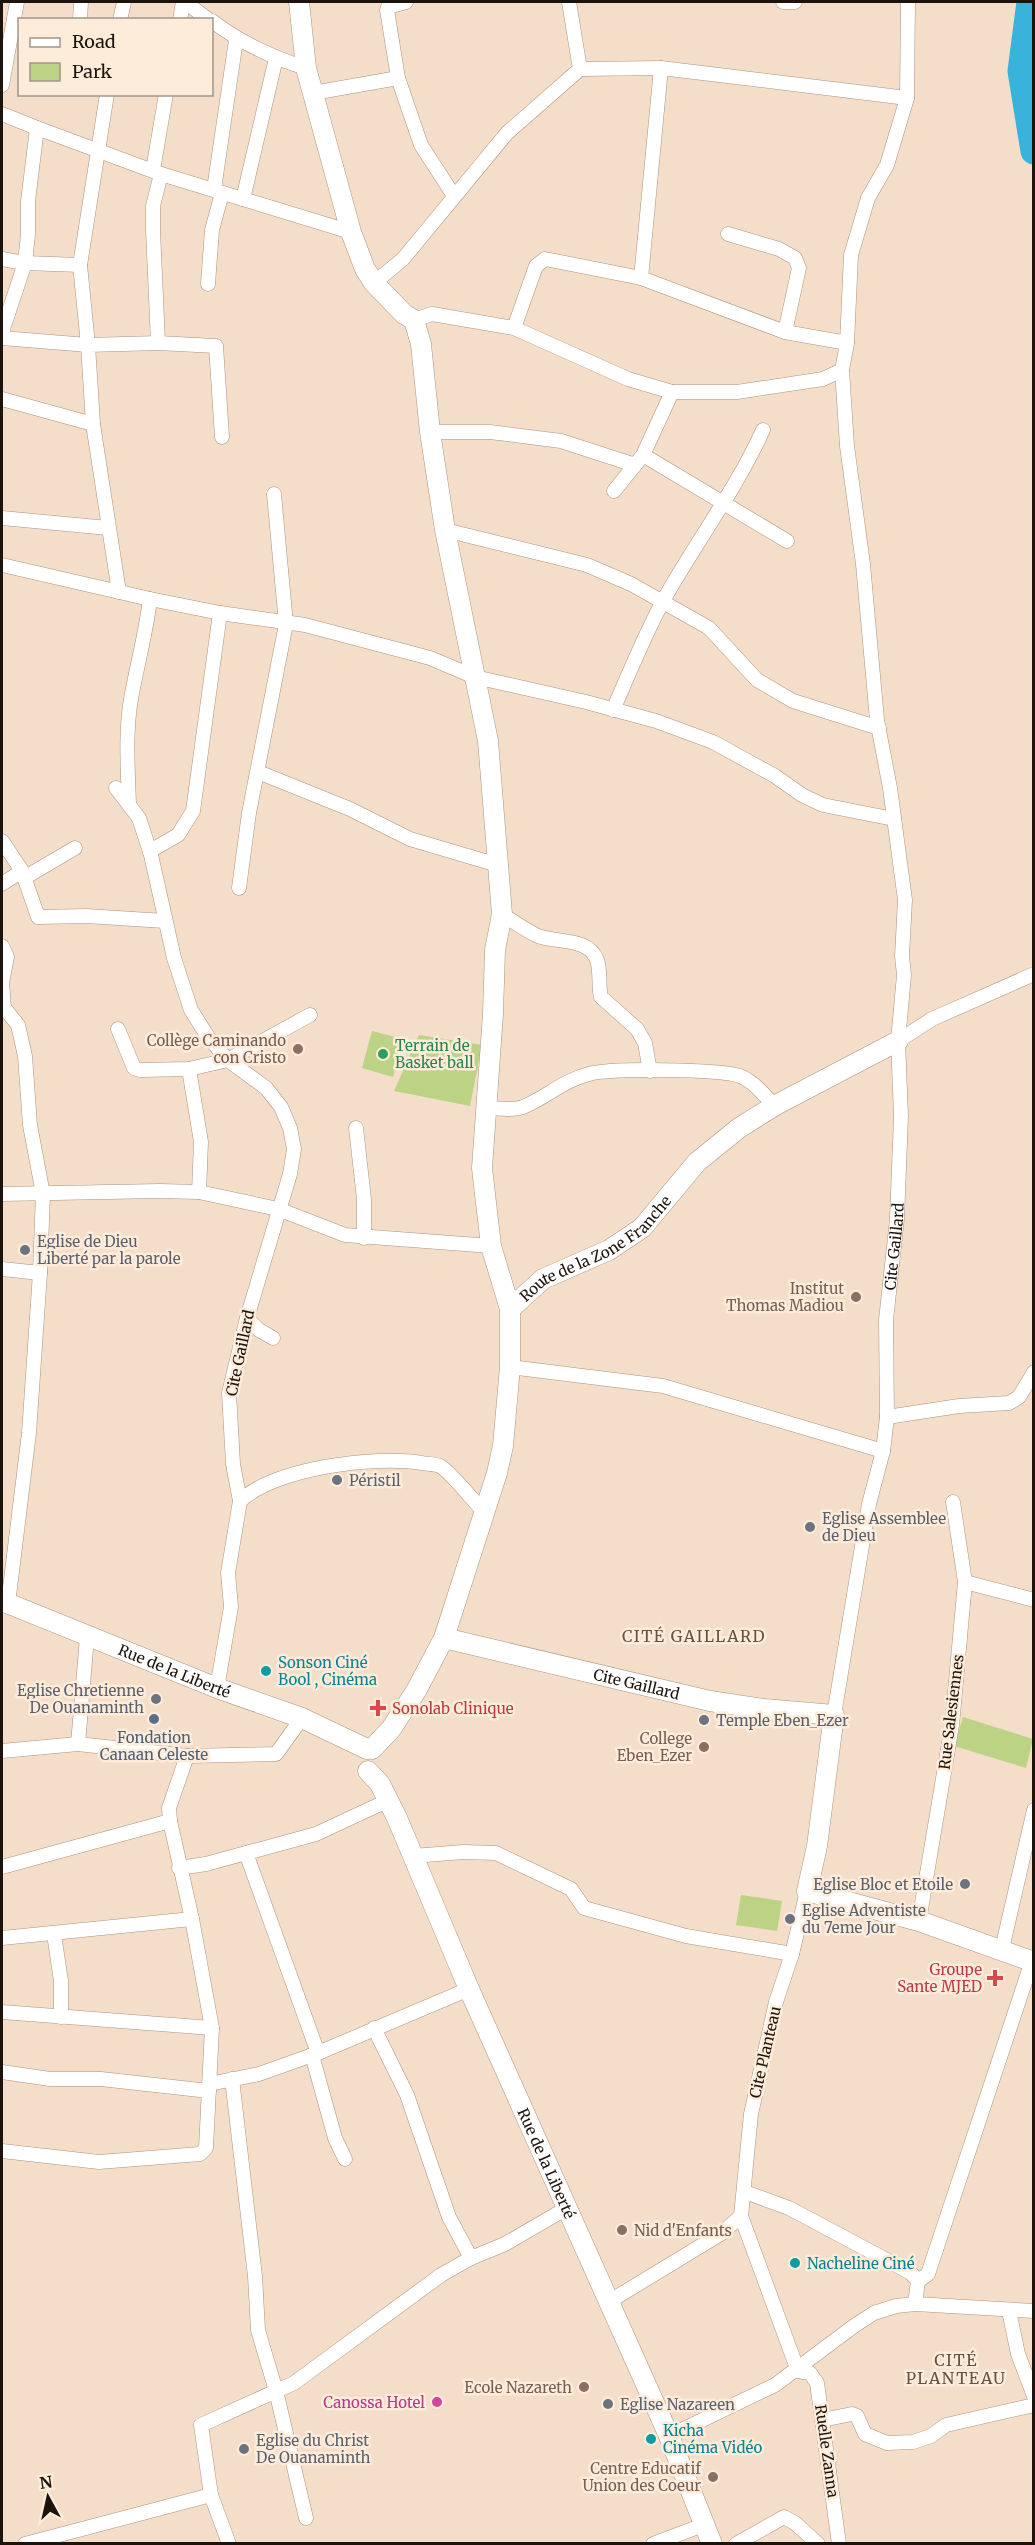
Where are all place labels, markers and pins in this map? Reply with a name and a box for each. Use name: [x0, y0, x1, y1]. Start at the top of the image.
place label: Collège Caminando con Cristo: [147, 1031, 286, 1067]
place label: Terrain de Basket ball: [395, 1036, 474, 1072]
marker: Collège Caminando con Cristo: [291, 1042, 305, 1056]
marker: Terrain de Basket ball: [376, 1047, 390, 1061]
place label: Eglise de Dieu Liberté par la parole: [37, 1232, 181, 1268]
marker: Eglise de Dieu Liberté par la parole: [18, 1243, 32, 1257]
place label: Institut Thomas Madiou: [726, 1279, 844, 1315]
marker: Institut Thomas Madiou: [849, 1290, 863, 1304]
place label: Péristil: [349, 1471, 401, 1490]
marker: Péristil: [330, 1473, 344, 1487]
place label: Eglise Assemblee de Dieu: [822, 1509, 946, 1545]
marker: Eglise Assemblee de Dieu: [803, 1520, 817, 1534]
place label: Sonson Ciné Bool , Cinéma: [278, 1653, 377, 1689]
marker: Sonson Ciné Bool , Cinéma: [259, 1664, 273, 1678]
place label: Eglise Chretienne De Ouanaminth: [17, 1681, 144, 1717]
marker: Eglise Chretienne De Ouanaminth: [149, 1692, 163, 1706]
marker: Sonolab Clinique: [369, 1699, 387, 1717]
place label: Sonolab Clinique: [392, 1699, 514, 1718]
place label: Temple Eben_Ezer: [716, 1711, 849, 1730]
marker: Fondation Canaan Celeste: [147, 1712, 161, 1726]
marker: Temple Eben_Ezer: [697, 1713, 711, 1727]
place label: Fondation Canaan Celeste: [100, 1728, 208, 1764]
place label: College Eben_Ezer: [617, 1729, 692, 1765]
marker: College Eben_Ezer: [697, 1740, 711, 1754]
place label: Eglise Bloc et Etoile: [813, 1875, 953, 1894]
marker: Eglise Bloc et Etoile: [958, 1877, 972, 1891]
place label: Eglise Adventiste du 7eme Jour: [802, 1901, 926, 1937]
marker: Eglise Adventiste du 7eme Jour: [783, 1912, 797, 1926]
place label: Groupe Sante MJED: [897, 1960, 982, 1996]
marker: Groupe Sante MJED: [986, 1969, 1004, 1987]
place label: Nid d'Enfants: [634, 2221, 732, 2240]
marker: Nid d'Enfants: [615, 2223, 629, 2237]
place label: Nacheline Ciné: [807, 2254, 915, 2273]
marker: Nacheline Ciné: [788, 2256, 802, 2270]
place label: Ecole Nazareth: [464, 2378, 572, 2397]
marker: Ecole Nazareth: [577, 2380, 591, 2394]
place label: Canossa Hotel: [323, 2393, 425, 2412]
marker: Canossa Hotel: [430, 2395, 444, 2409]
place label: Eglise Nazareen: [620, 2395, 735, 2414]
marker: Eglise Nazareen: [601, 2397, 615, 2411]
place label: Kicha Cinéma Vidéo: [663, 2421, 763, 2457]
place label: Eglise du Christ De Ouanaminth: [256, 2431, 371, 2467]
marker: Kicha Cinéma Vidéo: [644, 2432, 658, 2446]
marker: Eglise du Christ De Ouanaminth: [237, 2442, 251, 2456]
place label: Centre Educatif Union des Coeur: [583, 2459, 702, 2495]
marker: Centre Educatif Union des Coeur: [706, 2470, 720, 2484]

